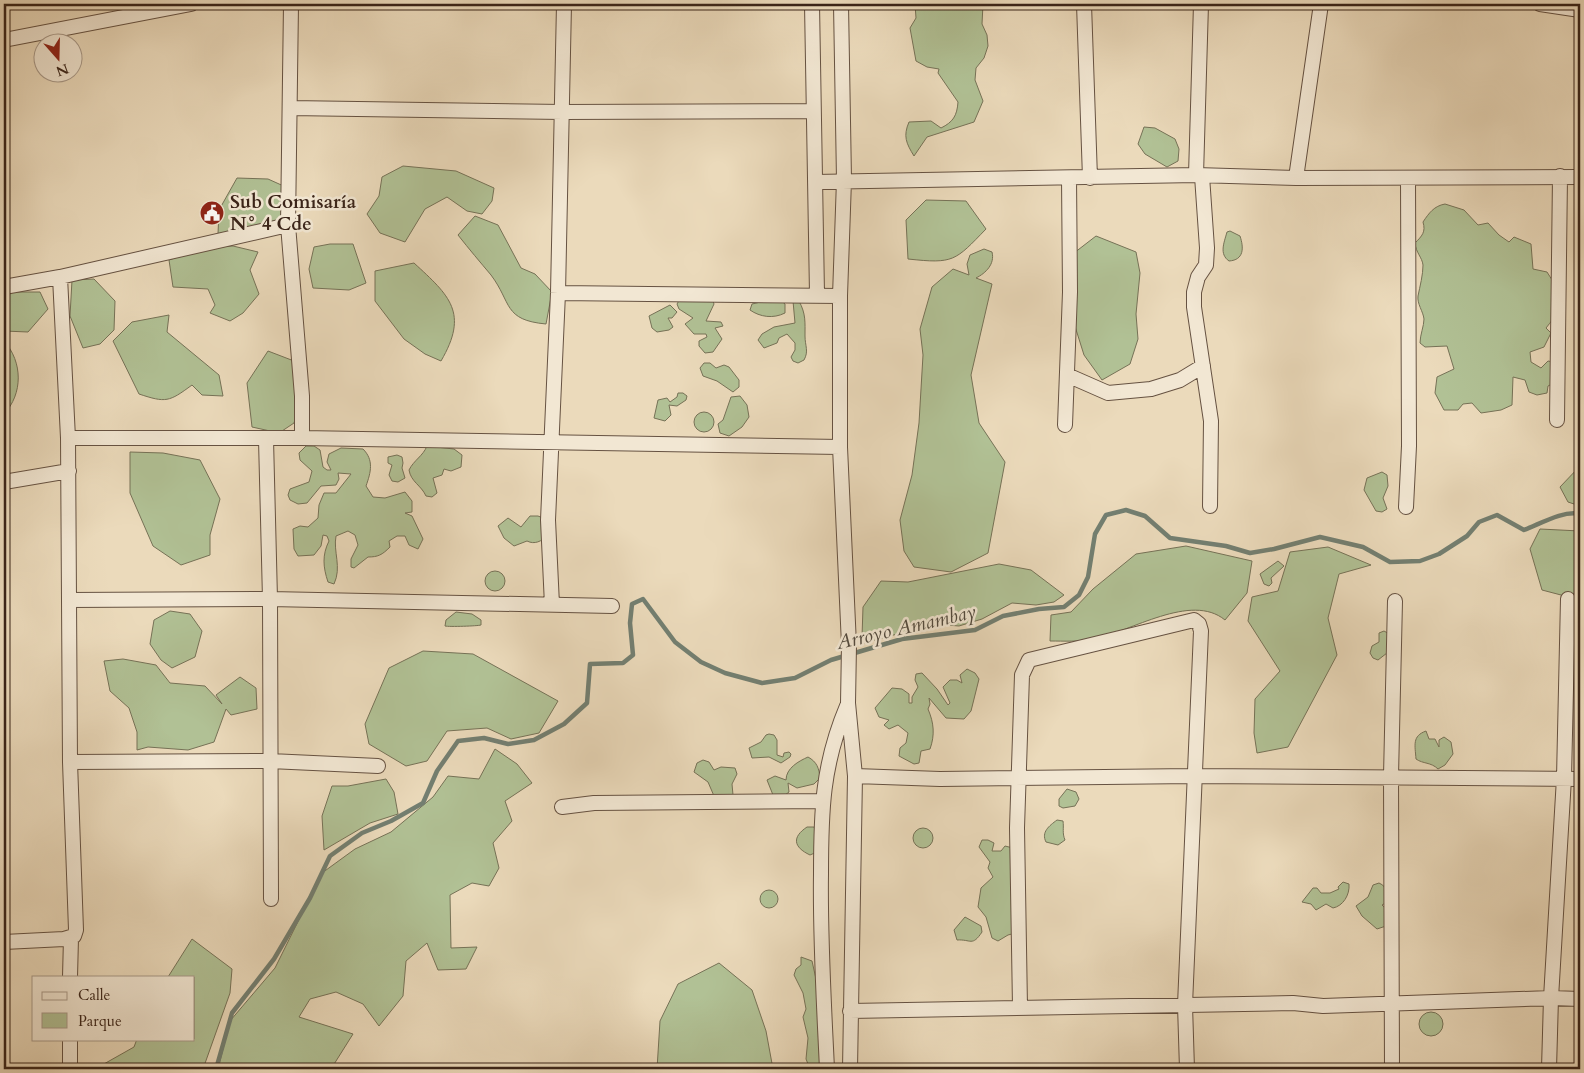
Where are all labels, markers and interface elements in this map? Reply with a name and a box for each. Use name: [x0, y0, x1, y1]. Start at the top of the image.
north arrow: [32, 32, 82, 82]
text: N: [53, 59, 71, 81]
place label: Sub Comisaría N° 4 Cde: [230, 189, 357, 237]
public building icon: Sub Comisaría N° 4 Cde: [199, 200, 225, 226]
water label: Arroyo Amambay: [833, 598, 979, 656]
legend: [32, 976, 195, 1040]
text: Calle: [78, 985, 111, 1005]
text: Parque: [78, 1011, 122, 1031]

